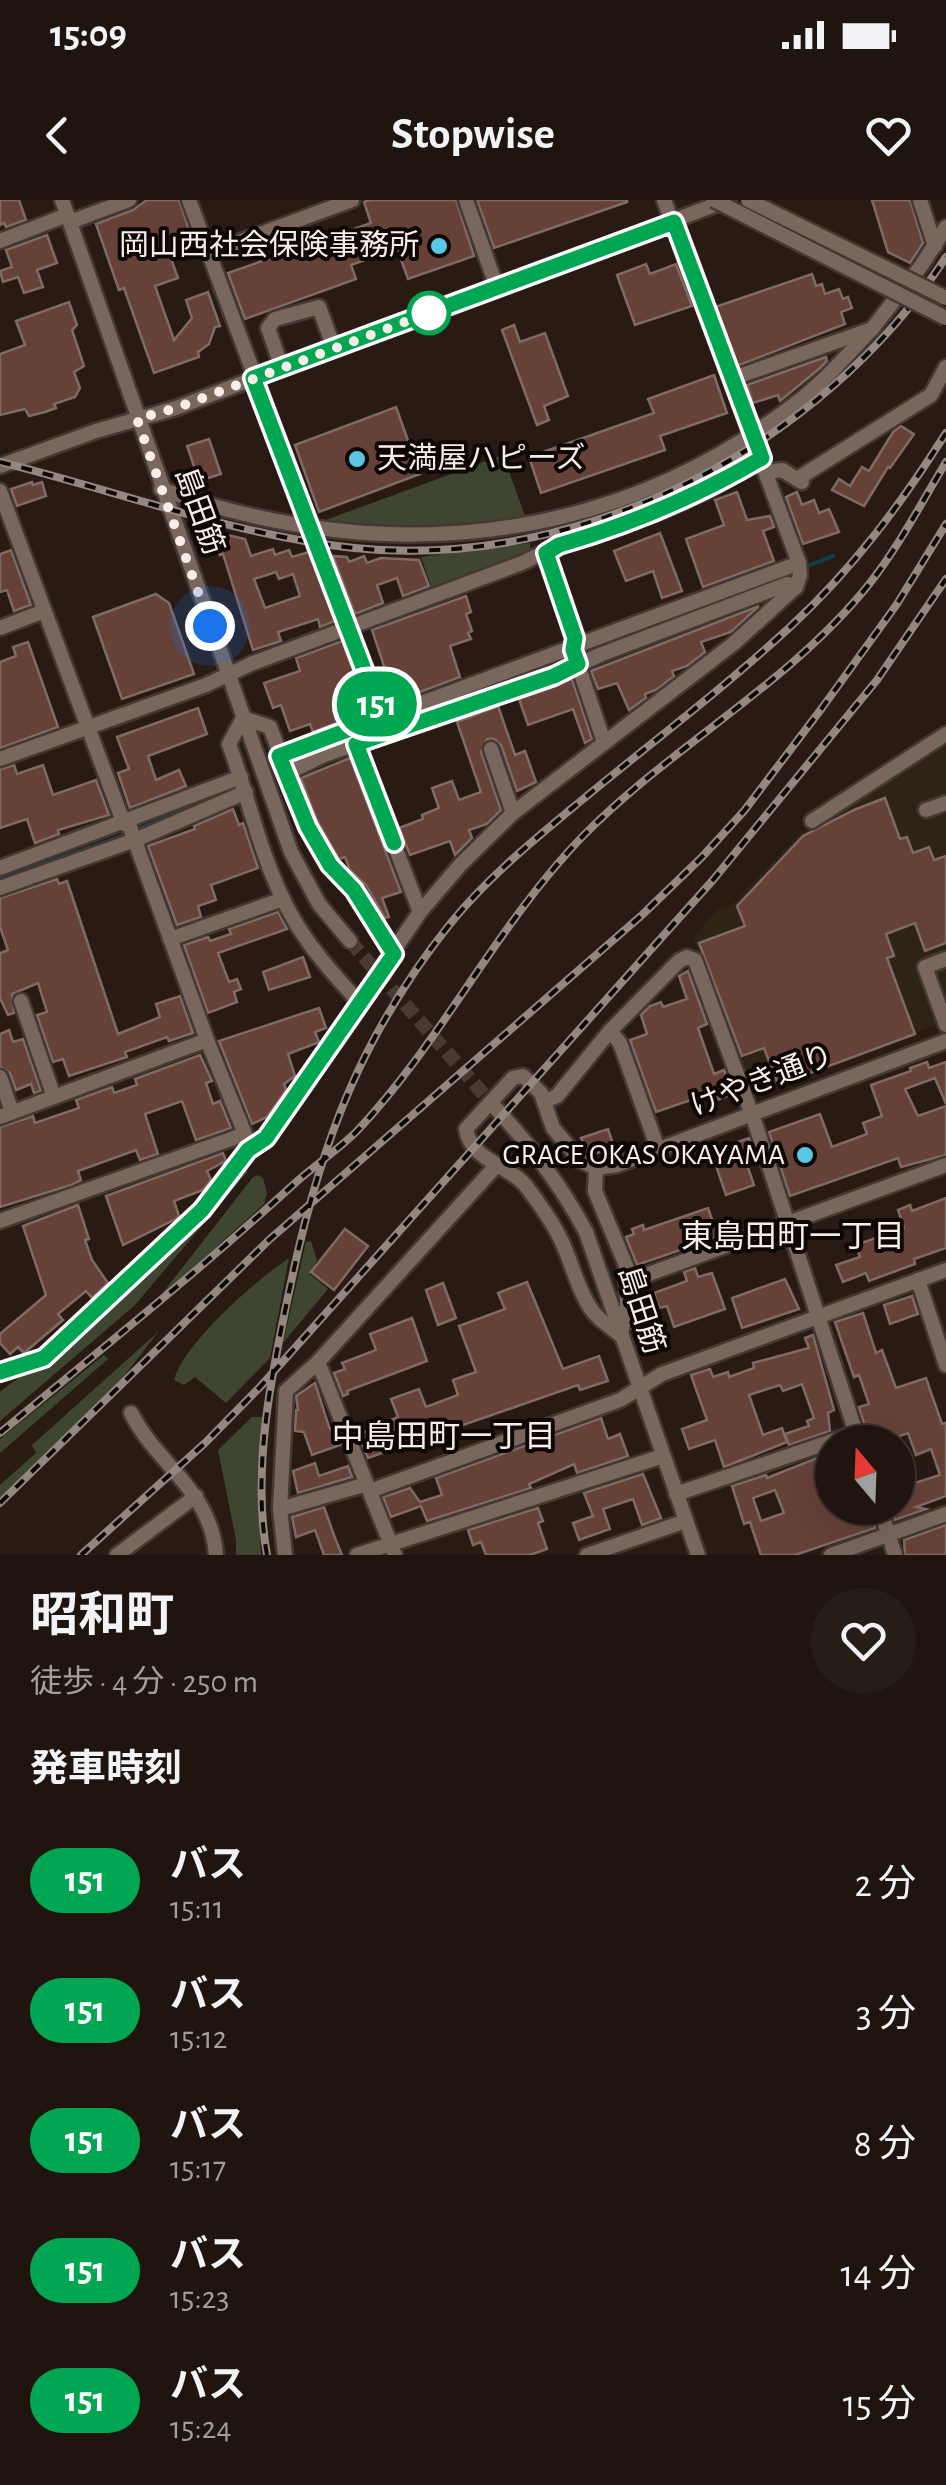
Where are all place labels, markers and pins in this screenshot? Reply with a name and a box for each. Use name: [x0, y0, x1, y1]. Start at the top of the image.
place label: 岡山西社会保険事務所: [119, 229, 419, 261]
marker: 岡山西社会保険事務所: [428, 235, 450, 257]
unlabelled marker: [408, 292, 450, 334]
place label: 天満屋ハピーズ: [377, 442, 586, 474]
marker: 天満屋ハピーズ: [346, 448, 368, 470]
place label: GRACE OKAS OKAYAMA: [502, 1140, 785, 1170]
marker: GRACE OKAS OKAYAMA: [794, 1144, 816, 1166]

